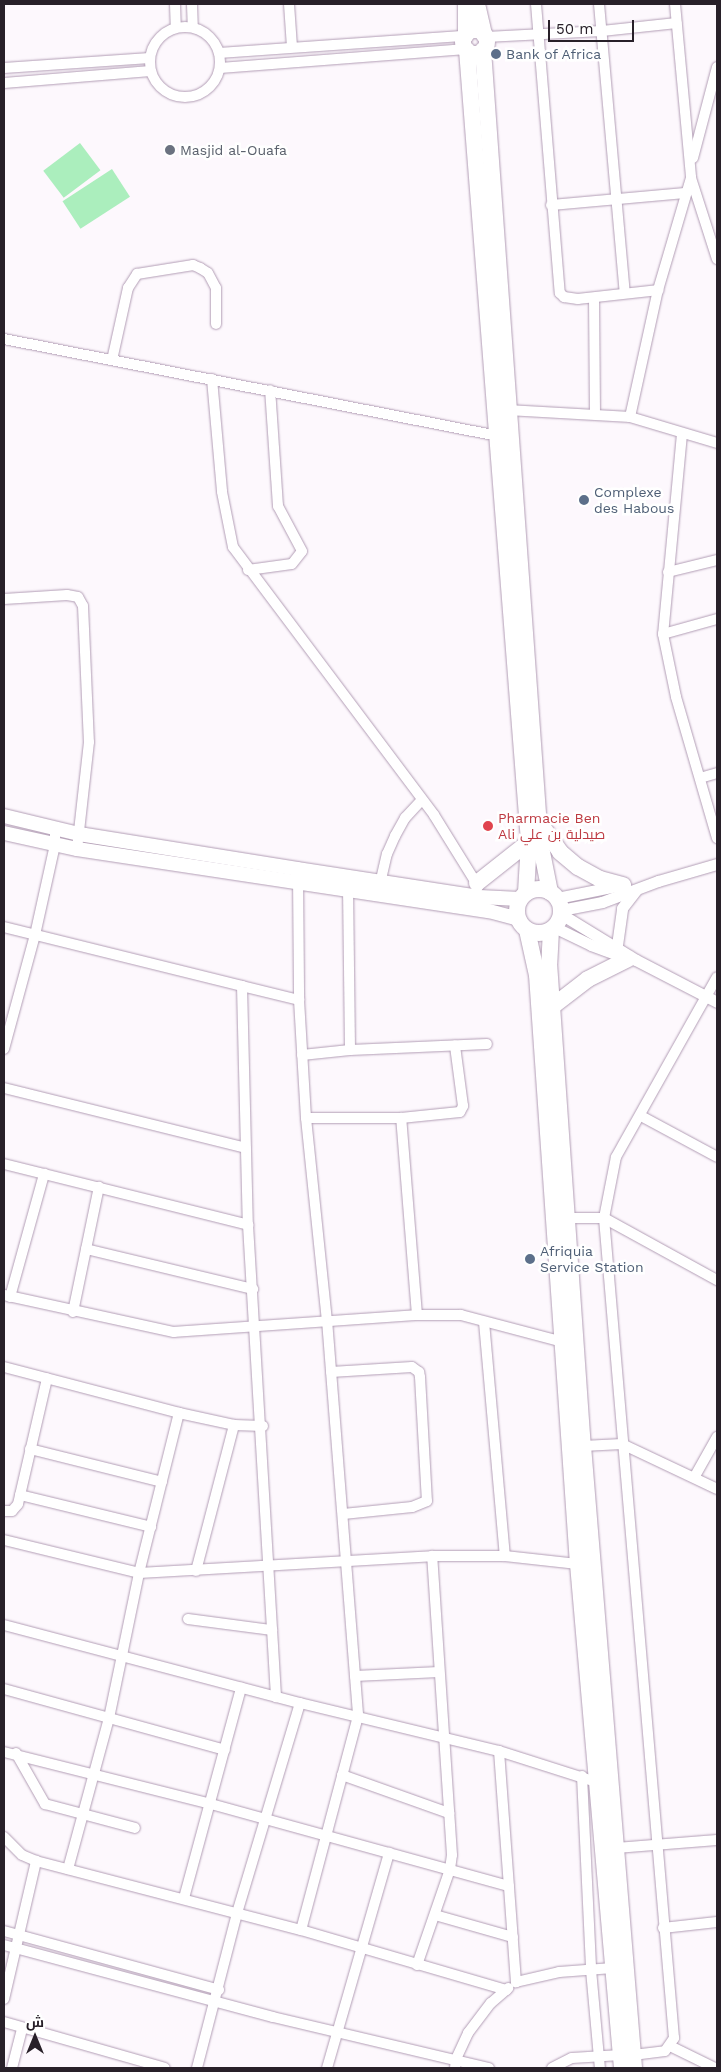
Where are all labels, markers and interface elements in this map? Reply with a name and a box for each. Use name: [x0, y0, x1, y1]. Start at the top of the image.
scale bar: [551, 10, 637, 42]
text: 50 m: [556, 20, 593, 38]
place label: Bank of Africa: [506, 46, 603, 62]
marker: Bank of Africa: [490, 48, 502, 60]
place label: Masjid al-Ouafa: [180, 142, 287, 158]
marker: Masjid al-Ouafa: [164, 144, 176, 156]
place label: Complexe des Habous: [594, 484, 674, 516]
marker: Complexe des Habous: [578, 494, 590, 506]
place label: Pharmacie Ben Ali صيدلية بن علي: [498, 810, 605, 842]
marker: Pharmacie Ben Ali صيدلية بن علي: [482, 820, 494, 832]
place label: Afriquia Service Station: [540, 1243, 644, 1276]
marker: Afriquia Service Station: [524, 1253, 536, 1265]
north arrow: [10, 2012, 60, 2062]
text: ش: [26, 2014, 44, 2030]

